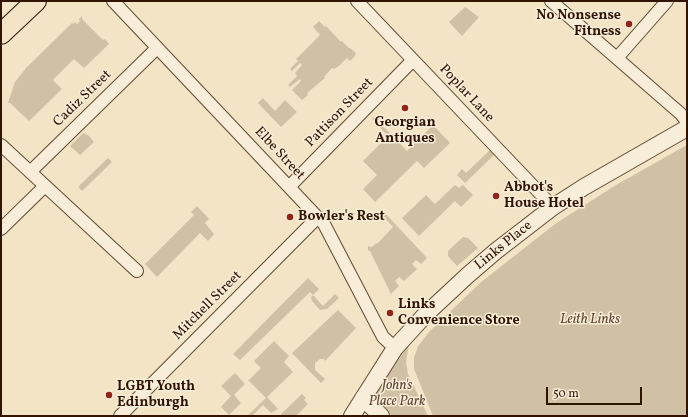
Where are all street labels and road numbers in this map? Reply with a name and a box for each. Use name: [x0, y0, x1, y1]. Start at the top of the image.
street label: Poplar Lane: [435, 62, 497, 126]
street label: Cadiz Street: [50, 67, 116, 131]
street label: Pattison Street: [303, 75, 377, 151]
street label: Elbe Street: [250, 124, 308, 184]
street label: Links Place: [472, 218, 536, 274]
street label: Mitchell Street: [170, 268, 246, 344]

